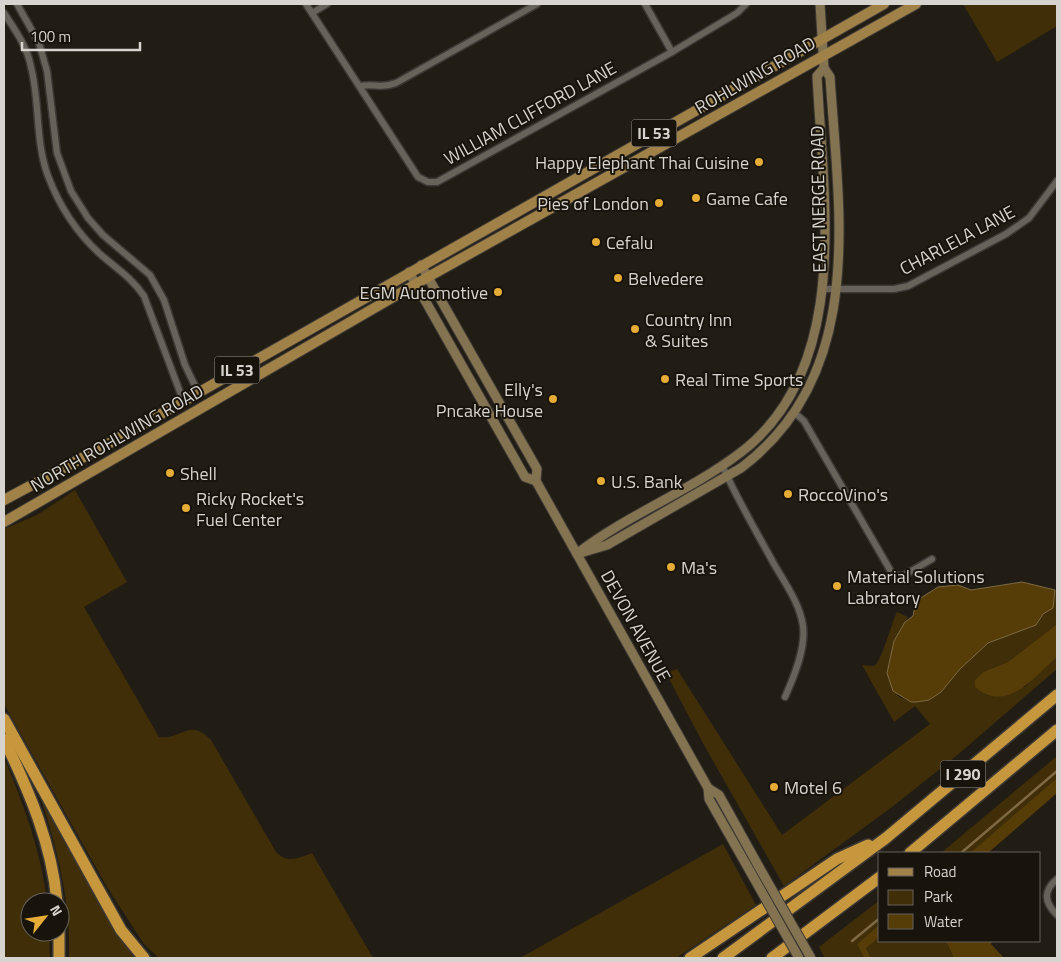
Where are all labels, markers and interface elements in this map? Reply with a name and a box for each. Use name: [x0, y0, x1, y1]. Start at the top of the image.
scale bar: [22, 20, 140, 52]
text: 100 m: [30, 25, 71, 48]
street label: ROHLWING ROAD: [690, 29, 820, 121]
street label: WILLIAM CLIFFORD LANE: [439, 54, 621, 172]
road number: IL 53: [632, 120, 676, 146]
street label: EAST NERGE ROAD: [803, 125, 833, 273]
place label: Happy Elephant Thai Cuisine: [535, 149, 749, 176]
marker: Happy Elephant Thai Cuisine: [753, 156, 765, 168]
place label: Game Cafe: [706, 185, 788, 212]
place label: Pies of London: [537, 190, 649, 217]
marker: Game Cafe: [690, 192, 702, 204]
marker: Pies of London: [653, 197, 665, 209]
street label: CHARLELA LANE: [895, 198, 1019, 282]
place label: Cefalu: [606, 229, 653, 256]
marker: Cefalu: [590, 236, 602, 248]
place label: Belvedere: [628, 265, 704, 292]
marker: Belvedere: [612, 272, 624, 284]
place label: EGM Automotive: [360, 279, 488, 306]
marker: EGM Automotive: [492, 286, 504, 298]
place label: Country Inn & Suites: [645, 306, 732, 354]
marker: Country Inn & Suites: [629, 323, 641, 335]
road number: IL 53: [214, 356, 260, 384]
place label: Real Time Sports: [675, 366, 803, 393]
marker: Real Time Sports: [659, 373, 671, 385]
place label: Elly's Pncake House: [436, 376, 543, 424]
street label: NORTH ROHLWING ROAD: [25, 377, 209, 499]
marker: Elly's Pncake House: [547, 393, 559, 405]
place label: Shell: [180, 460, 217, 487]
marker: Shell: [164, 467, 176, 479]
place label: U.S. Bank: [611, 468, 683, 495]
marker: U.S. Bank: [595, 475, 607, 487]
place label: RoccoVino's: [798, 481, 888, 508]
place label: Ricky Rocket's Fuel Center: [196, 485, 304, 533]
marker: RoccoVino's: [782, 488, 794, 500]
marker: Ricky Rocket's Fuel Center: [180, 502, 192, 514]
place label: Ma's: [681, 554, 717, 581]
marker: Ma's: [665, 561, 677, 573]
place label: Material Solutions Labratory: [847, 563, 985, 611]
street label: DEVON AVENUE: [594, 565, 678, 687]
marker: Material Solutions Labratory: [831, 580, 843, 592]
road number: I 290: [940, 761, 986, 788]
place label: Motel 6: [784, 774, 842, 801]
marker: Motel 6: [768, 781, 780, 793]
legend: [878, 852, 1041, 942]
text: Road: [924, 860, 956, 883]
text: Park: [924, 885, 953, 908]
north arrow: [20, 892, 70, 942]
text: N: [45, 901, 68, 920]
text: Water: [924, 910, 963, 933]

